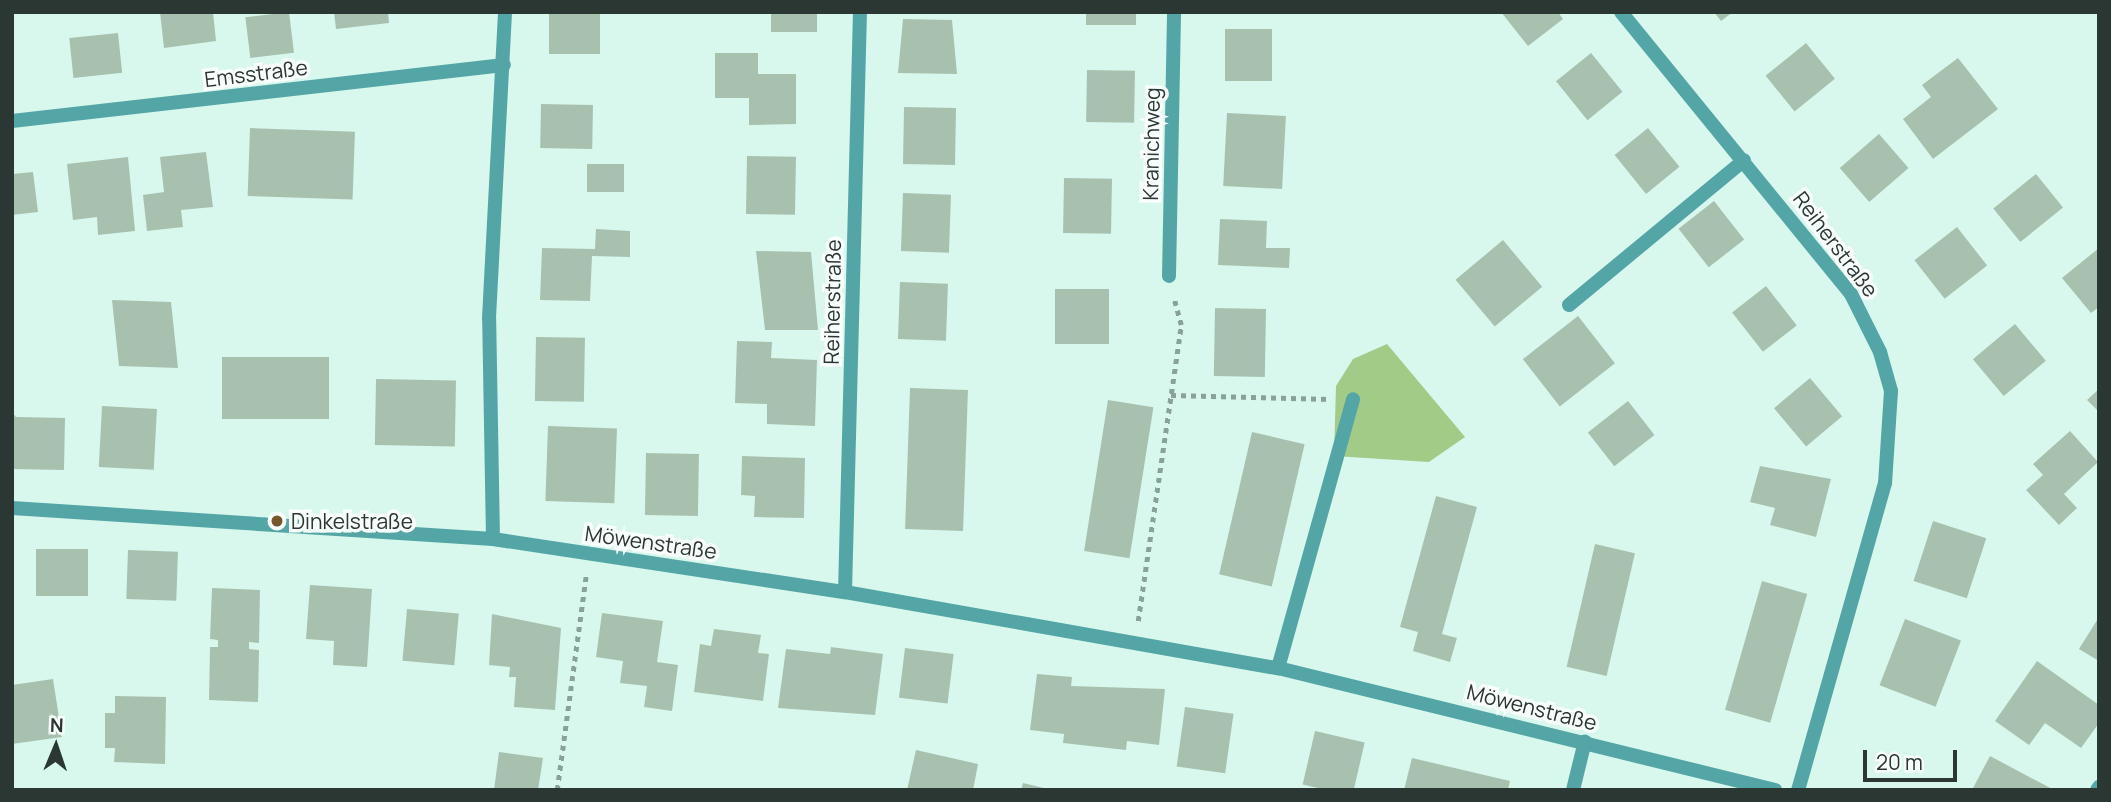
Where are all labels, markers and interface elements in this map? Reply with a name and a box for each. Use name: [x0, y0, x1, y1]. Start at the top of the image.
street label: Emsstraße: [203, 54, 309, 92]
street label: Kranichweg: [1137, 87, 1165, 201]
street label: Reiherstraße: [1788, 186, 1884, 302]
street label: Reiherstraße: [818, 239, 846, 365]
place label: Dinkelstraße: [291, 508, 413, 534]
marker: Dinkelstraße: [269, 513, 285, 529]
street label: Möwenstraße: [583, 520, 719, 564]
street label: Möwenstraße: [1464, 679, 1600, 735]
north arrow: [21, 711, 91, 781]
text: N: [49, 712, 64, 738]
scale bar: [1866, 736, 1960, 780]
text: 20 m: [1876, 748, 1923, 776]

